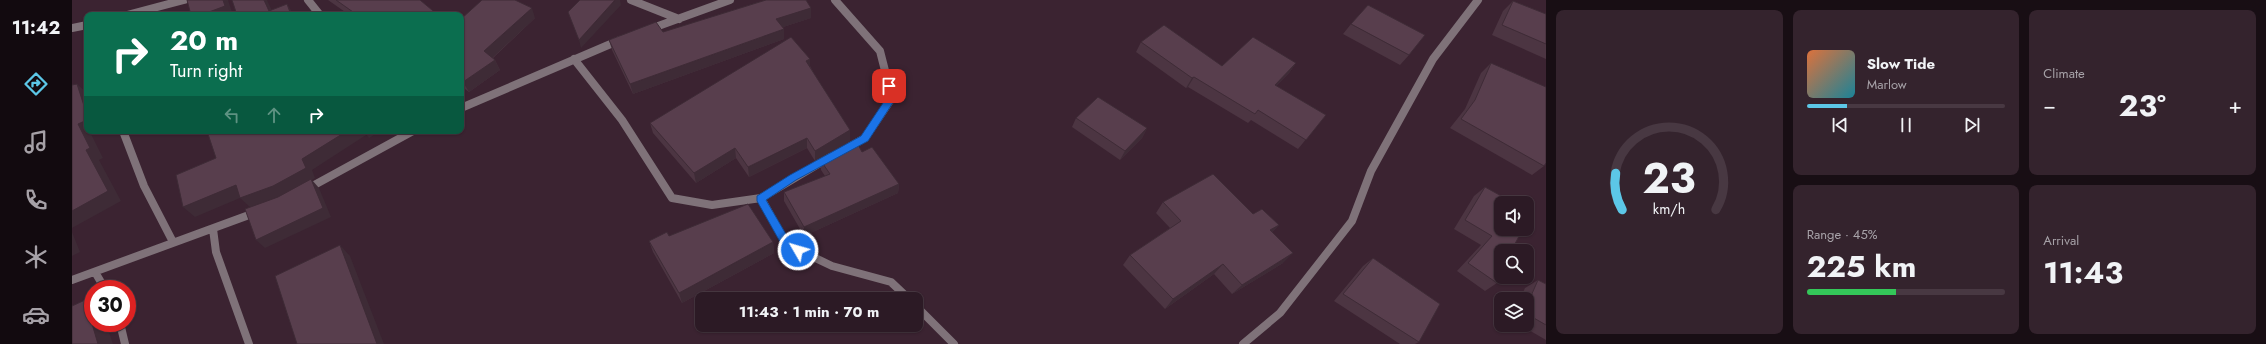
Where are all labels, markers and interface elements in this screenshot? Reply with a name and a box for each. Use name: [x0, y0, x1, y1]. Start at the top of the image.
text: 11:42: [12, 15, 60, 41]
text: 20 m: [170, 20, 238, 61]
icon: right: [104, 28, 156, 80]
text: Slow Tide: [1867, 53, 1935, 75]
text: Turn right: [170, 58, 242, 84]
text: Climate: [2043, 64, 2085, 83]
pin: [872, 69, 906, 103]
icon: directions: [22, 70, 50, 98]
icon: arrive: [878, 75, 900, 97]
text: Marlow: [1867, 75, 1907, 94]
text: 23°: [2119, 84, 2166, 127]
text: −: [2043, 89, 2056, 121]
text: +: [2228, 89, 2242, 121]
icon: left: [221, 104, 243, 126]
icon: ahead: [263, 104, 285, 126]
icon: right: [305, 104, 327, 126]
icon: previous: [1829, 114, 1851, 136]
icon: pause: [1895, 114, 1917, 136]
icon: next: [1961, 114, 1983, 136]
icon: music: [22, 128, 50, 156]
text: 23: [1643, 148, 1696, 209]
icon: phone: [22, 186, 50, 214]
map controls: [1494, 196, 1534, 332]
button: sound: [1494, 196, 1534, 236]
text: km/h: [1653, 199, 1685, 219]
text: Range · 45%: [1807, 225, 1878, 244]
position arrow: [777, 229, 819, 271]
text: Arrival: [2043, 231, 2079, 250]
icon: climate: [22, 243, 50, 271]
button: search: [1494, 244, 1534, 284]
text: 225 km: [1807, 245, 1916, 288]
text: 11:43: [2043, 251, 2123, 294]
speed limit sign: 30: [84, 280, 136, 332]
button: layers: [1494, 292, 1534, 332]
icon: car: [22, 301, 50, 329]
text: 11:43 · 1 min · 70 m: [739, 301, 879, 323]

